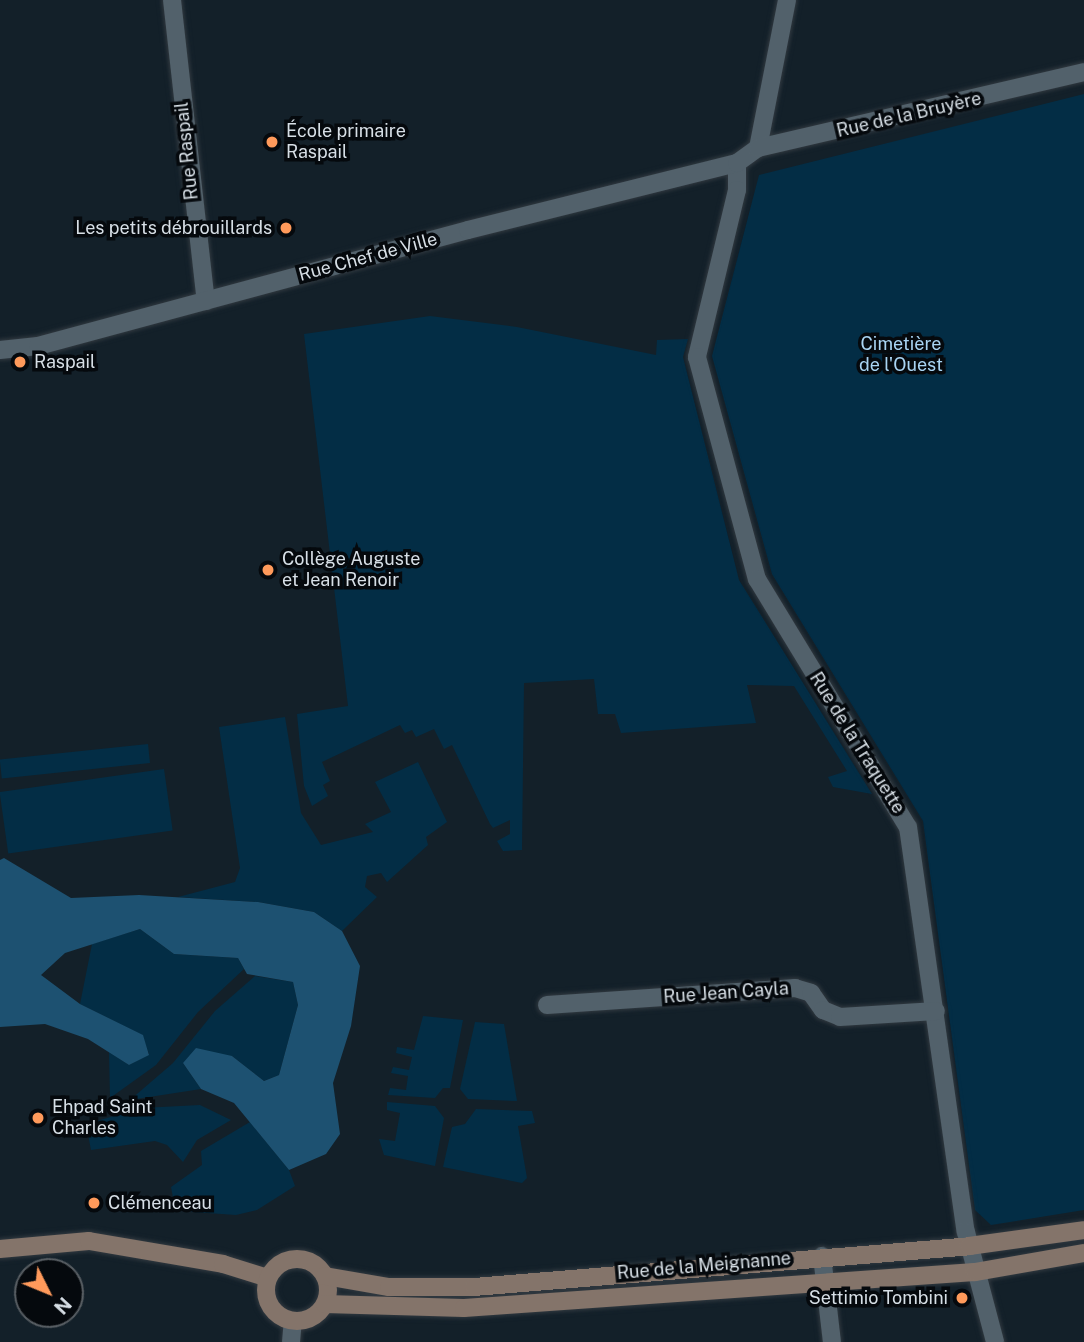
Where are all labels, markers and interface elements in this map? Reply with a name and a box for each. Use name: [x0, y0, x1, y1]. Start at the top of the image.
street label: Rue de la Bruyère: [834, 88, 984, 142]
street label: Rue Raspail: [171, 101, 203, 201]
place label: École primaire Raspail: [286, 121, 406, 164]
marker: École primaire Raspail: [264, 134, 280, 150]
place label: Les petits débrouillards: [75, 217, 272, 239]
marker: Les petits débrouillards: [278, 220, 294, 236]
street label: Rue Chef de Ville: [296, 228, 440, 286]
park label: Cimetière de l'Ouest: [859, 334, 943, 376]
place label: Raspail: [34, 351, 96, 373]
marker: Raspail: [12, 354, 28, 370]
place label: Collège Auguste et Jean Renoir: [282, 549, 421, 592]
marker: Collège Auguste et Jean Renoir: [260, 562, 276, 578]
street label: Rue de la Traquette: [805, 668, 909, 818]
street label: Rue Jean Cayla: [663, 978, 789, 1008]
place label: Ehpad Saint Charles: [52, 1097, 153, 1140]
marker: Ehpad Saint Charles: [30, 1110, 46, 1126]
place label: Clémenceau: [108, 1192, 212, 1214]
marker: Clémenceau: [86, 1195, 102, 1211]
street label: Rue de la Meignanne: [616, 1248, 792, 1284]
north arrow: [14, 1258, 84, 1328]
place label: Settimio Tombini: [809, 1287, 948, 1309]
marker: Settimio Tombini: [954, 1290, 970, 1306]
text: N: [50, 1293, 76, 1319]

